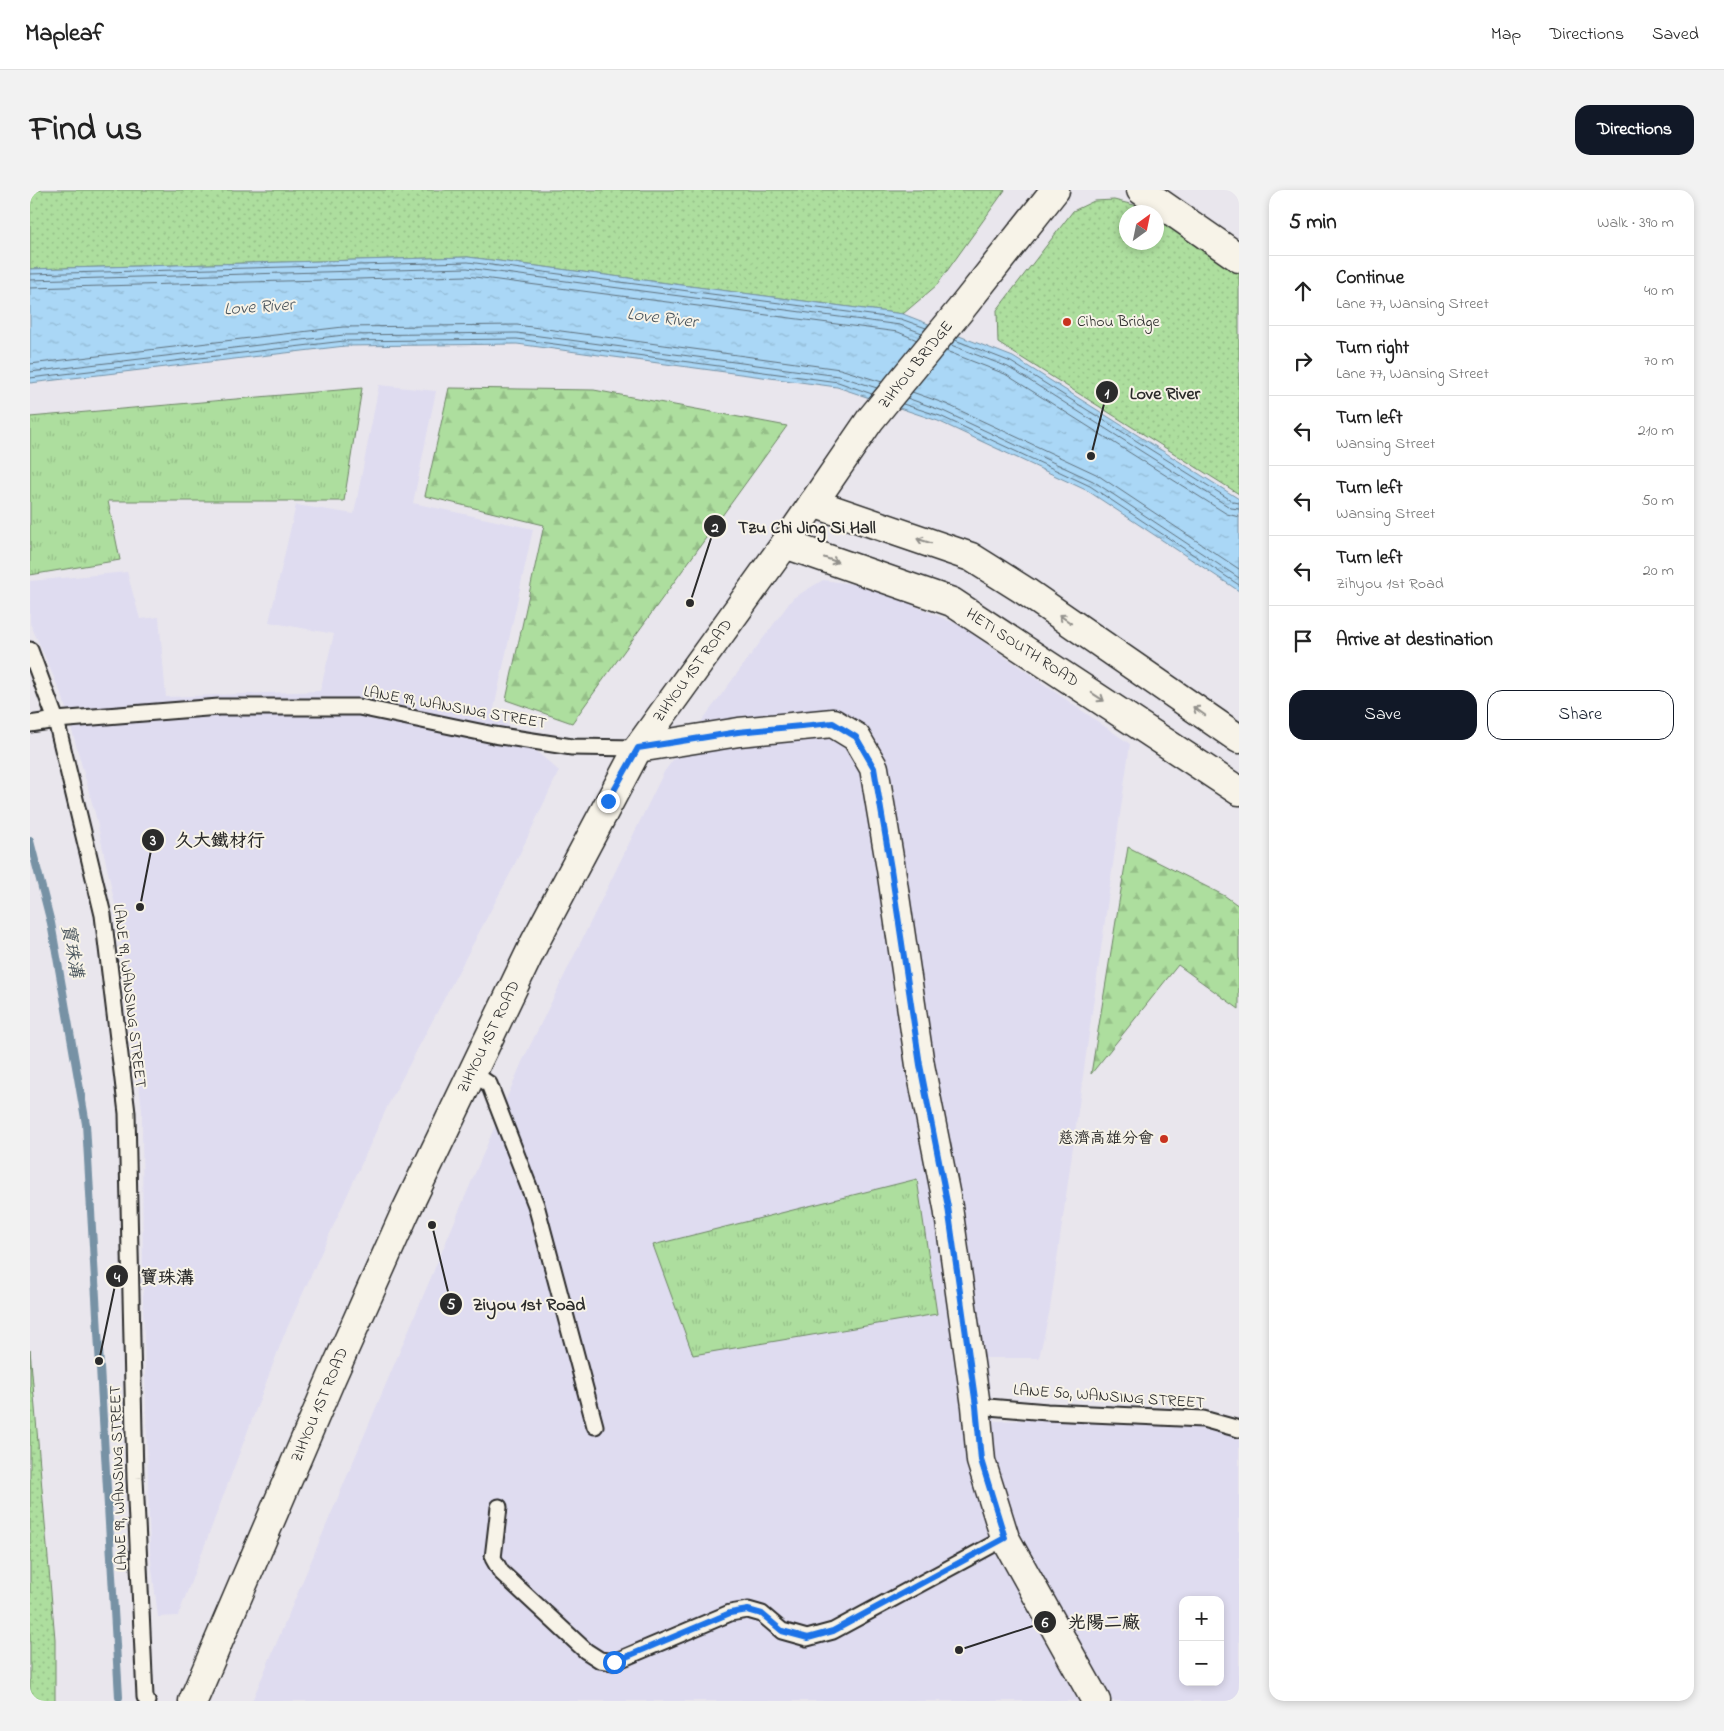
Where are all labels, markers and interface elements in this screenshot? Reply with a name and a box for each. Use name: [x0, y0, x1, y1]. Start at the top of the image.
text: Mapleaf: [25, 17, 104, 52]
text: Map: [1491, 22, 1521, 48]
text: Directions: [1549, 22, 1624, 48]
text: Saved: [1652, 22, 1699, 48]
text: Find us: [30, 105, 142, 156]
button: Directions: [1575, 105, 1694, 155]
north arrow: [1119, 205, 1164, 250]
text: 5 min: [1289, 208, 1337, 238]
text: Walk · 390 m: [1597, 211, 1674, 235]
text: Continue: [1336, 265, 1404, 292]
icon: ahead: [1289, 277, 1317, 305]
text: 40 m: [1644, 279, 1674, 303]
water label: Love River: [223, 292, 297, 323]
text: Lane 77, Wansing Street: [1336, 292, 1489, 316]
water label: Love River: [625, 302, 701, 336]
place label: Cihou Bridge: [1077, 310, 1160, 334]
street label: ZIHYOU BRIDGE: [873, 316, 959, 414]
marker: Cihou Bridge: [1061, 316, 1073, 328]
text: Turn right: [1336, 335, 1409, 362]
icon: right: [1289, 347, 1317, 375]
text: 70 m: [1644, 349, 1674, 373]
text: Lane 77, Wansing Street: [1336, 362, 1489, 386]
callout: Love River: [1094, 376, 1210, 409]
text: Love River: [1130, 382, 1201, 408]
text: 1: [1105, 383, 1110, 405]
text: Turn left: [1336, 405, 1403, 432]
icon: left: [1289, 417, 1317, 445]
text: 210 m: [1638, 419, 1674, 443]
text: Wansing Street: [1336, 432, 1435, 456]
text: Turn left: [1336, 475, 1403, 502]
icon: left: [1289, 487, 1317, 515]
text: 50 m: [1642, 489, 1674, 513]
text: Wansing Street: [1336, 502, 1435, 526]
callout: Tzu Chi Jing Si Hall: [703, 510, 886, 543]
text: Tzu Chi Jing Si Hall: [738, 516, 876, 543]
text: 2: [710, 517, 719, 539]
one-way arrow: [916, 536, 932, 546]
text: Turn left: [1336, 545, 1403, 572]
one-way arrow: [822, 555, 838, 565]
icon: left: [1289, 557, 1317, 585]
text: 20 m: [1643, 559, 1674, 583]
text: Zihyou 1st Road: [1336, 572, 1444, 596]
street label: HETI SOUTH ROAD: [961, 602, 1083, 694]
street label: ZIHYOU 1ST ROAD: [647, 614, 739, 728]
one-way arrow: [1058, 614, 1072, 624]
icon: arrive: [1289, 627, 1317, 655]
text: Arrive at destination: [1336, 627, 1493, 654]
street label: LANE 99, WANSING STREET: [362, 680, 548, 736]
button: Save: [1289, 690, 1477, 740]
button: Share: [1487, 690, 1674, 740]
one-way arrow: [1090, 692, 1104, 702]
one-way arrow: [1192, 706, 1206, 716]
route end: [597, 790, 620, 813]
callout: 久大鐵材行: [140, 824, 275, 857]
text: 久大鐵材行: [175, 829, 265, 855]
text: 3: [149, 830, 156, 852]
street label: LANE 99, WANSING STREET: [106, 903, 152, 1089]
water label: 寶珠溝: [54, 922, 89, 982]
street label: ZIHYOU 1ST ROAD: [451, 977, 527, 1097]
place label: 慈濟高雄分會: [1058, 1127, 1154, 1151]
marker: 慈濟高雄分會: [1158, 1133, 1170, 1145]
callout: 寶珠溝: [105, 1260, 204, 1293]
text: 寶珠溝: [140, 1266, 194, 1292]
text: 4: [113, 1267, 121, 1289]
callout: Ziyou 1st Road: [438, 1287, 596, 1320]
text: Ziyou 1st Road: [473, 1293, 586, 1320]
text: 5: [447, 1294, 456, 1316]
street label: ZIHYOU 1ST ROAD: [285, 1344, 355, 1466]
street label: LANE 50, WANSING STREET: [1012, 1378, 1206, 1416]
street label: LANE 99, WANSING STREET: [104, 1385, 134, 1571]
map controls: [1179, 1596, 1224, 1686]
button: +: [1179, 1596, 1224, 1641]
callout: 光陽二廠: [1033, 1606, 1150, 1639]
text: 光陽二廠: [1068, 1611, 1140, 1637]
text: 6: [1041, 1612, 1049, 1634]
button: −: [1179, 1641, 1224, 1686]
route start: [603, 1651, 626, 1674]

